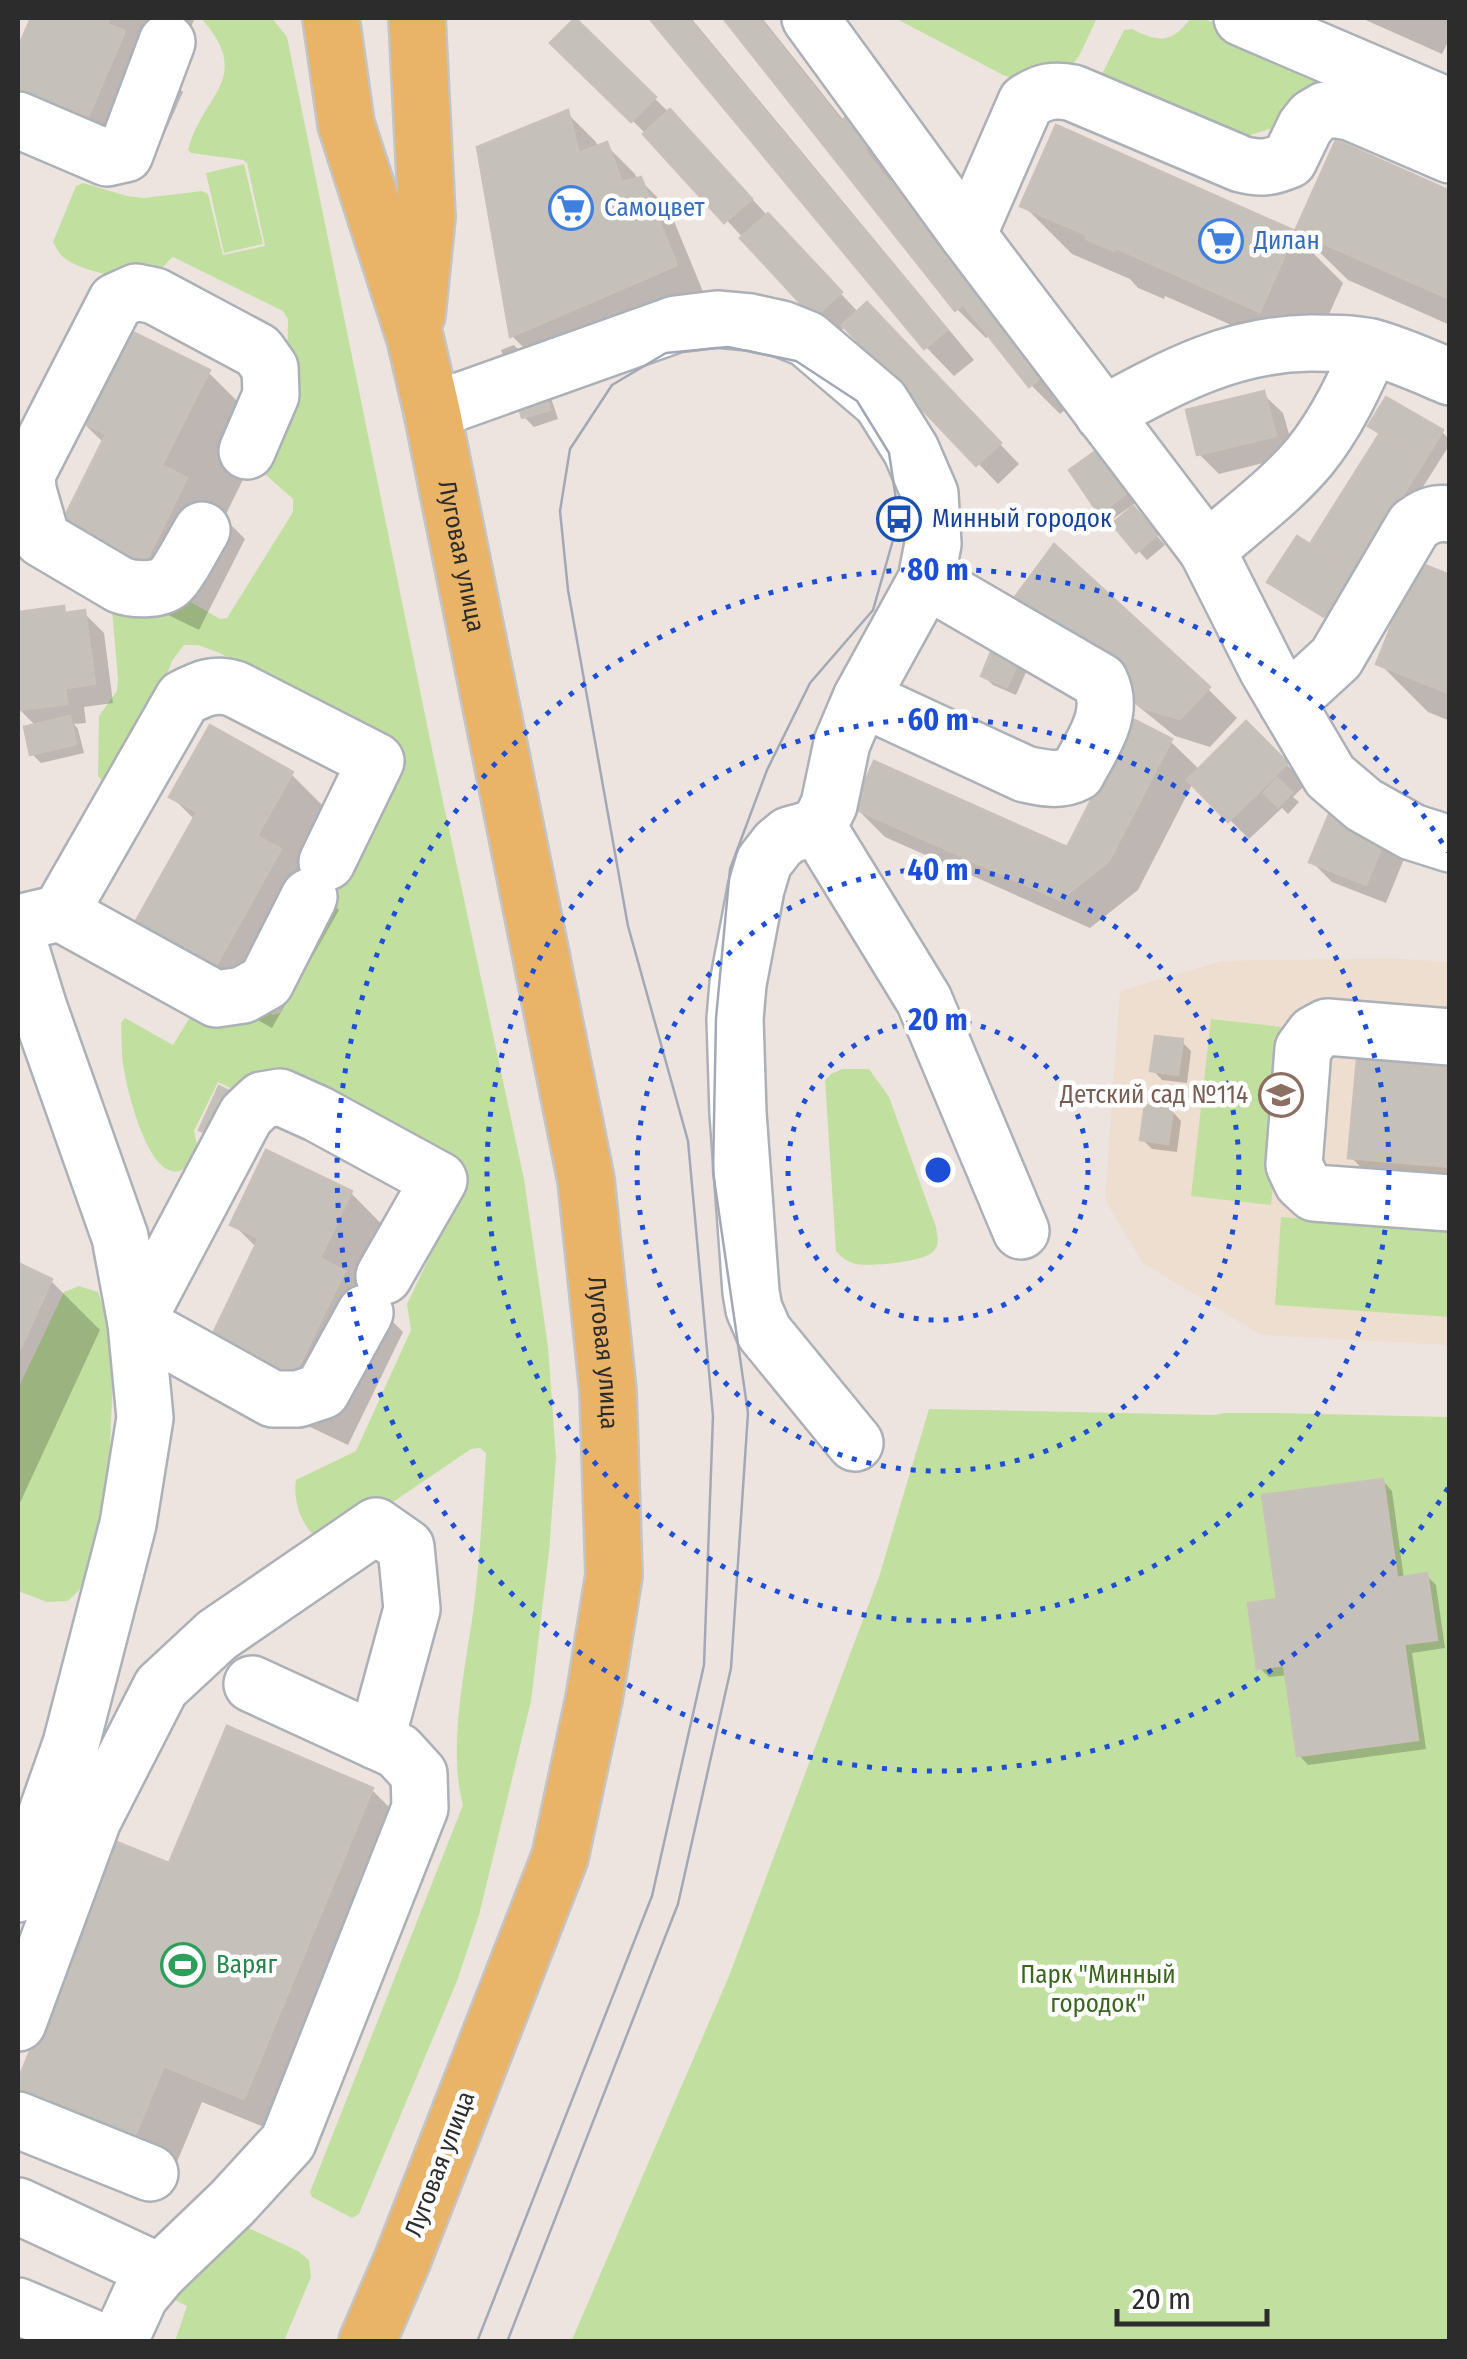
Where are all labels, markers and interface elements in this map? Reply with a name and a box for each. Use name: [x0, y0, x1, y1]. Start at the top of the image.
supermarket icon: Самоцвет: [548, 185, 594, 231]
place label: Самоцвет: [604, 193, 706, 223]
supermarket icon: Дилан: [1198, 218, 1244, 264]
place label: Дилан: [1253, 226, 1320, 256]
street label: Луговая улица: [431, 478, 491, 635]
bus stop icon: Минный городок: [876, 496, 922, 542]
place label: Минный городок: [932, 504, 1112, 534]
text: 80 m: [907, 552, 969, 588]
text: 60 m: [907, 702, 969, 738]
text: 40 m: [908, 852, 968, 888]
text: 20 m: [907, 1002, 968, 1038]
school or university icon: Детский сад №114: [1258, 1072, 1304, 1118]
place label: Детский сад №114: [1059, 1080, 1248, 1110]
centre of rings: [920, 1152, 956, 1188]
street label: Луговая улица: [581, 1275, 624, 1430]
sports icon: Варяг: [160, 1942, 206, 1988]
place label: Варяг: [216, 1950, 277, 1980]
park label: Парк "Минный городок": [1020, 1960, 1176, 2019]
street label: Луговая улица: [398, 2087, 482, 2241]
scale bar: [1117, 2264, 1267, 2326]
text: 20 m: [1132, 2281, 1191, 2317]

